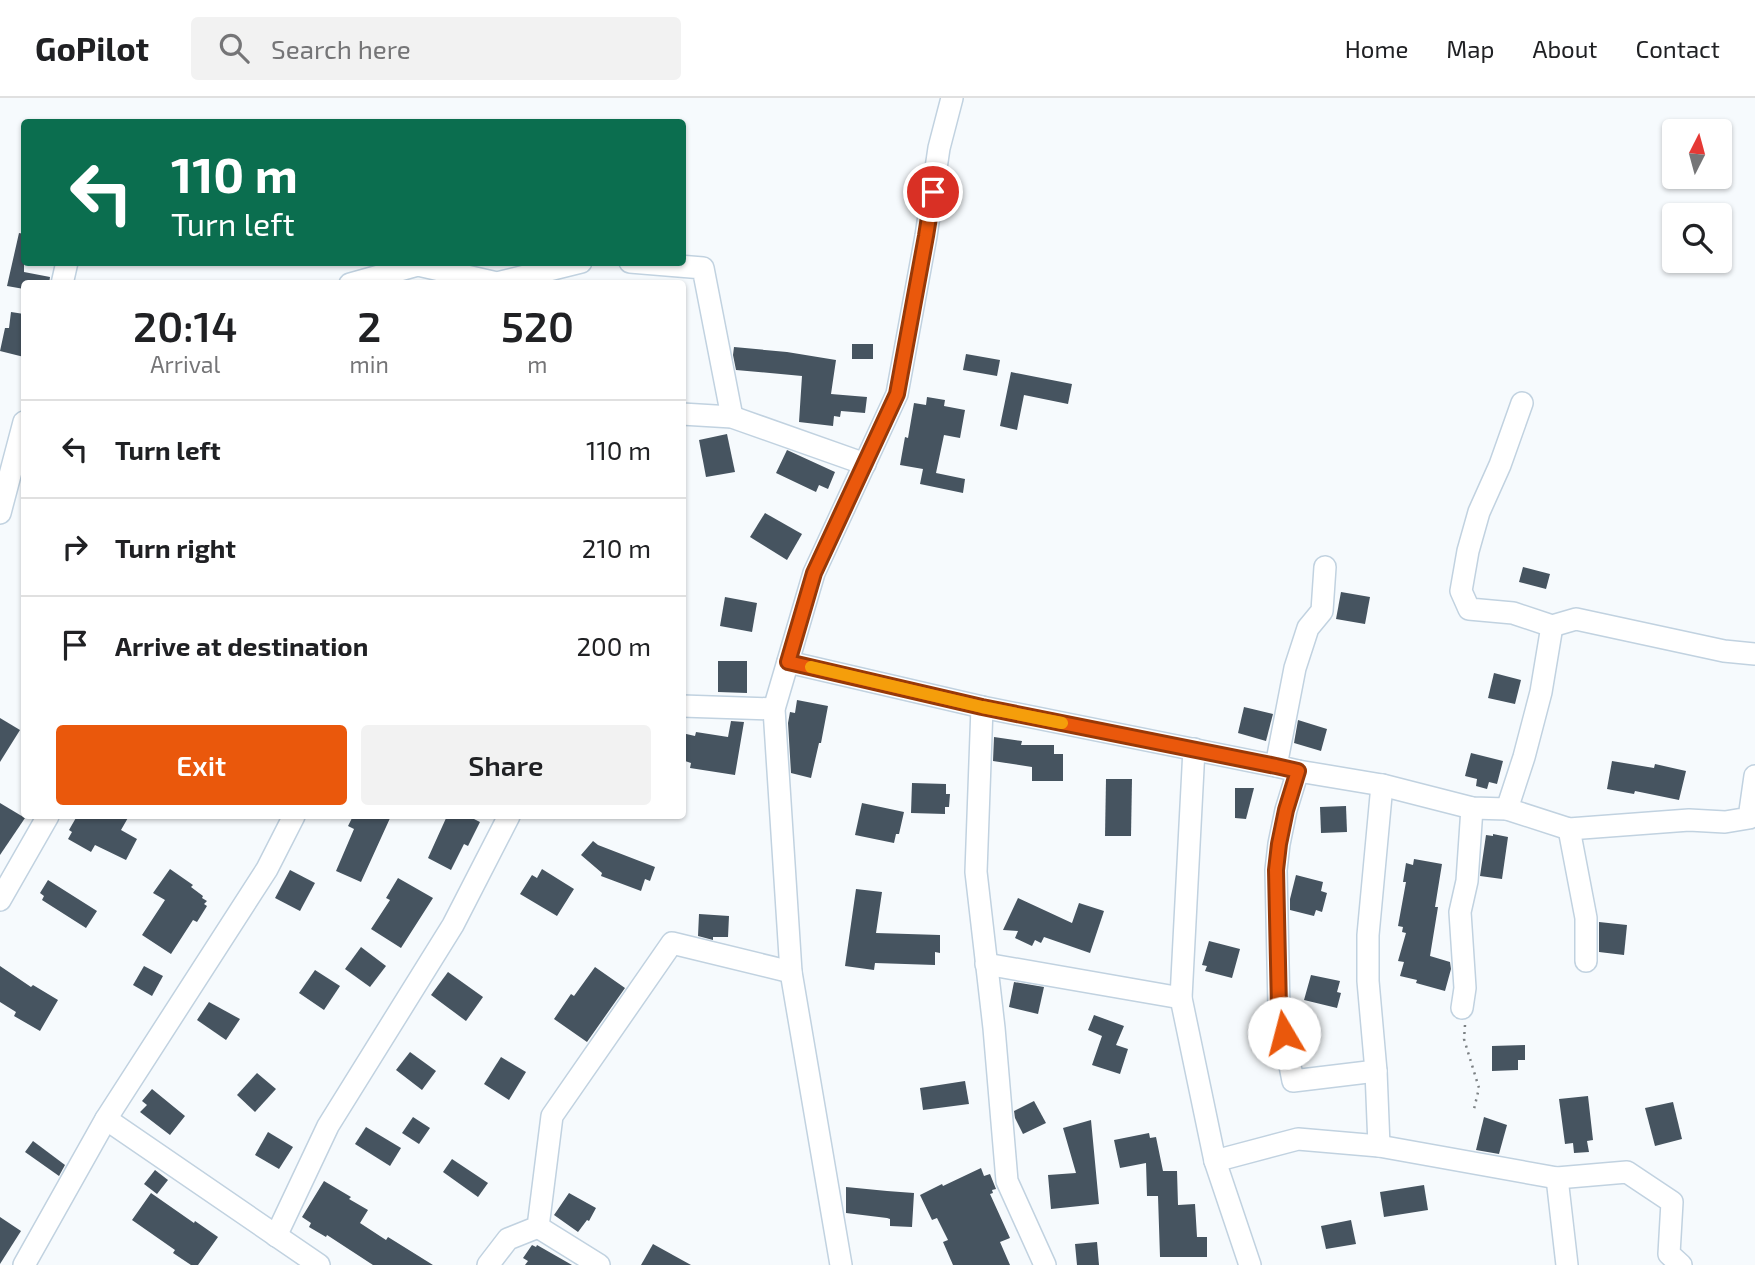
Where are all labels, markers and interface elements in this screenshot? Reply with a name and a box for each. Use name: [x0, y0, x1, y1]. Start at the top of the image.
search box: [191, 17, 681, 80]
text: GoPilot: [35, 28, 149, 68]
icon: search: [215, 29, 253, 67]
text: Search here: [271, 33, 411, 64]
text: Home: [1345, 34, 1408, 63]
text: Map: [1446, 34, 1494, 63]
text: About: [1532, 34, 1598, 63]
text: Contact: [1636, 34, 1720, 63]
north arrow: [1662, 119, 1732, 189]
map controls: [1662, 119, 1732, 273]
text: 110 m: [171, 144, 298, 203]
icon: left: [56, 147, 147, 238]
pin: [903, 162, 963, 222]
icon: arrive: [914, 173, 952, 211]
button: search: [1662, 203, 1732, 273]
text: Turn left: [171, 204, 295, 242]
text: 20:14: [133, 300, 238, 350]
text: 2: [357, 300, 381, 350]
text: 520: [501, 300, 574, 350]
text: Arrival: [150, 350, 220, 378]
text: min: [350, 350, 389, 378]
text: m: [527, 350, 547, 378]
icon: left: [56, 430, 94, 468]
text: Turn left: [115, 434, 221, 465]
text: 110 m: [586, 434, 651, 465]
icon: right: [56, 528, 94, 566]
text: Turn right: [115, 532, 236, 563]
text: 210 m: [582, 532, 651, 563]
icon: arrive: [56, 626, 94, 664]
text: Arrive at destination: [115, 630, 368, 661]
text: 200 m: [576, 630, 651, 661]
button: Exit: [56, 725, 347, 805]
button: Share: [361, 725, 651, 805]
position arrow: [1247, 996, 1321, 1070]

